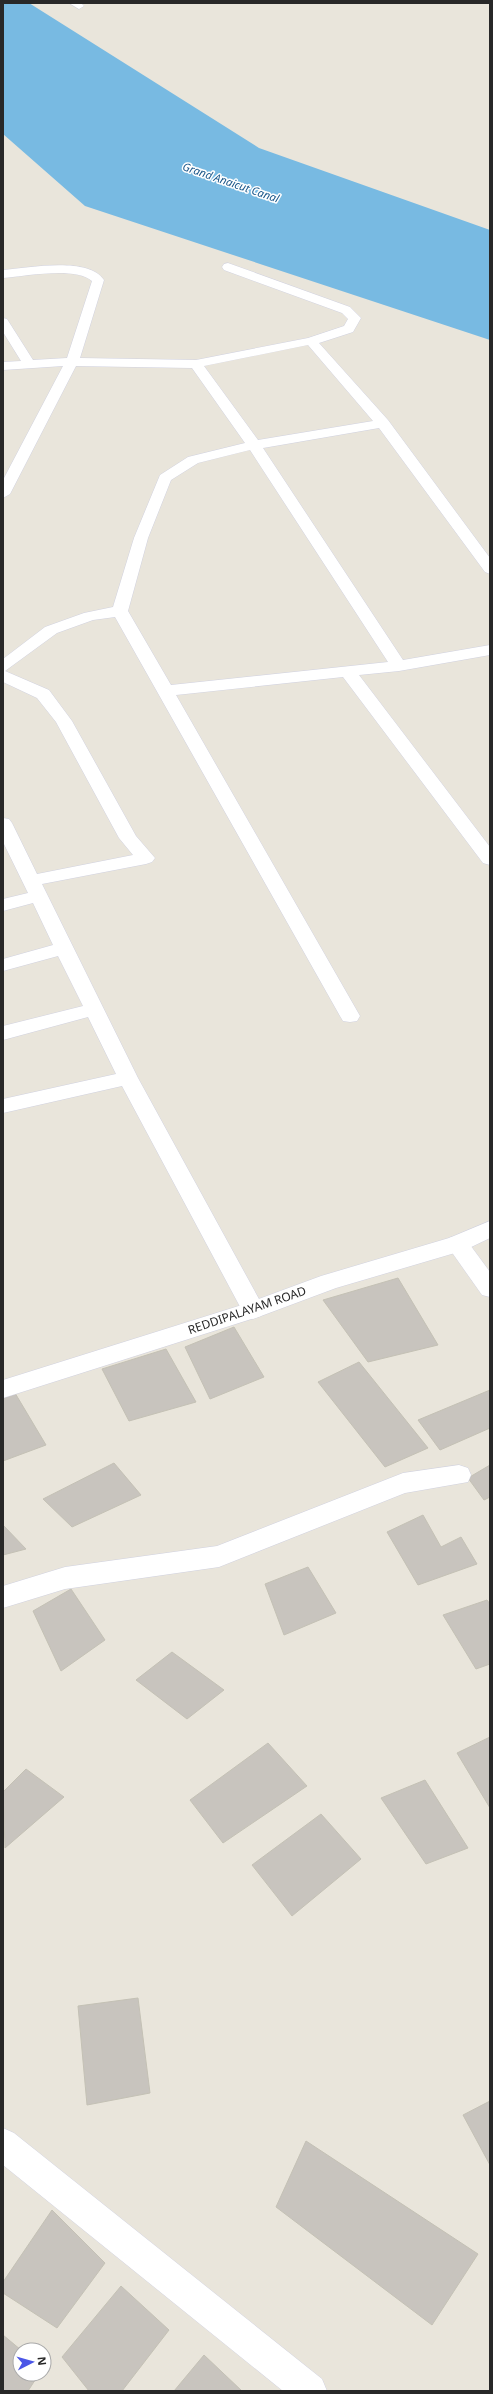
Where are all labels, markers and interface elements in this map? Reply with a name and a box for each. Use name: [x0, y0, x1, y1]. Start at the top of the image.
water label: Grand Anaicut Canal: [181, 158, 282, 206]
street label: REDDIPALAYAM ROAD: [186, 1282, 309, 1338]
north arrow: [12, 2342, 52, 2382]
text: N: [35, 2356, 50, 2366]

